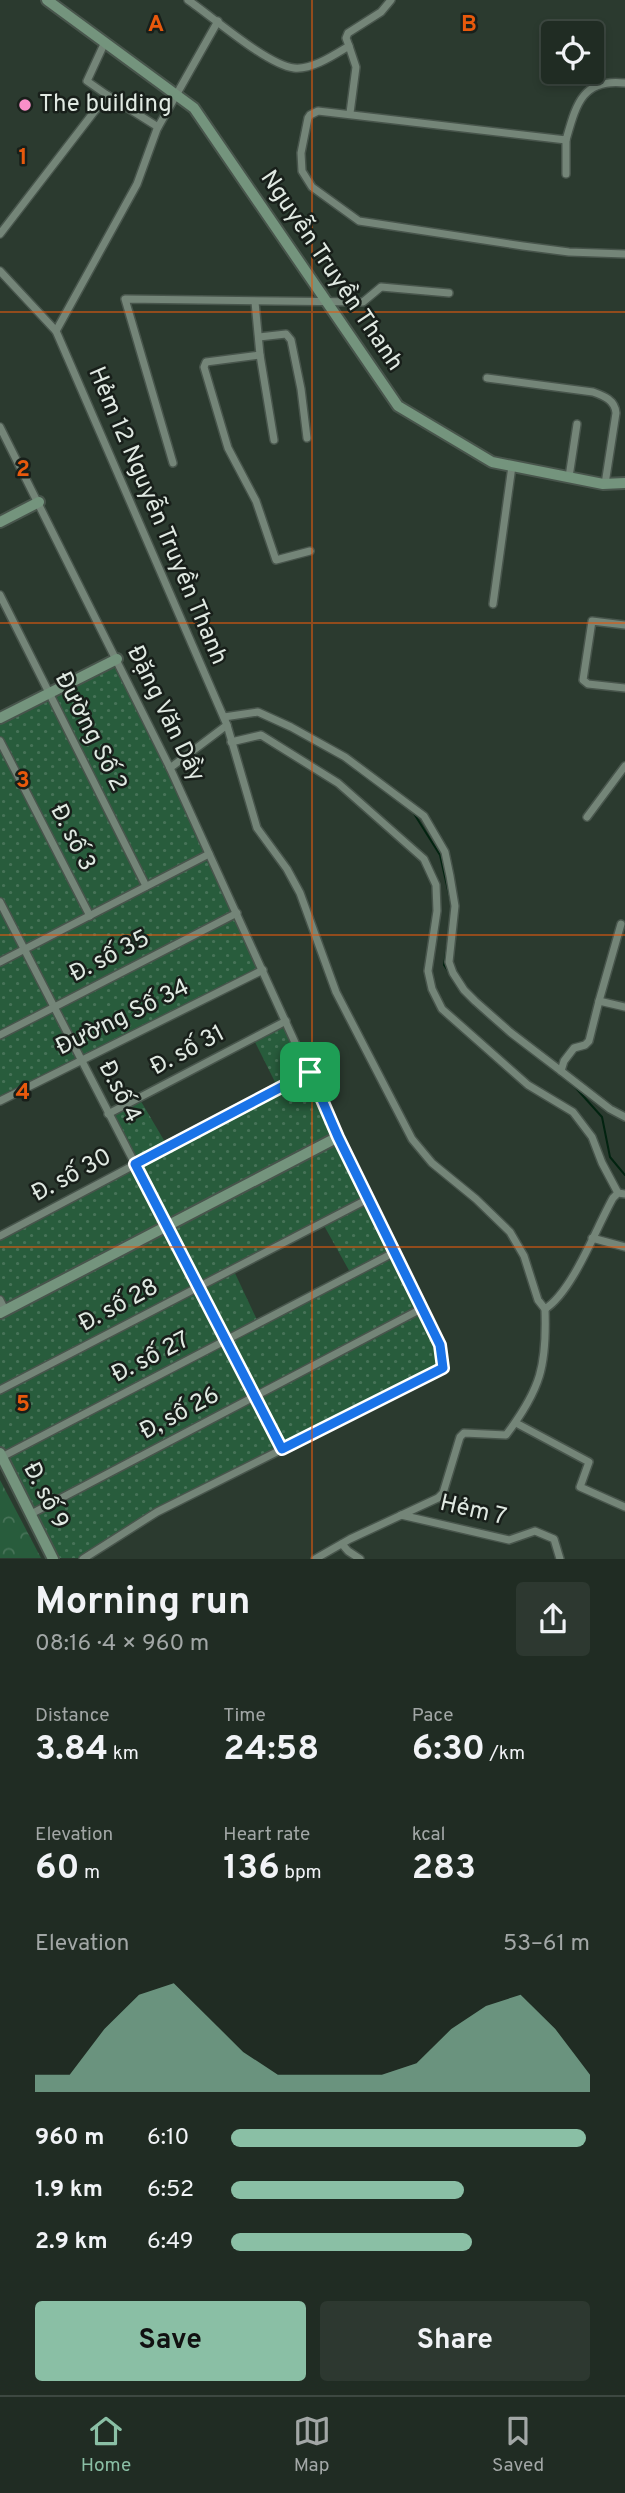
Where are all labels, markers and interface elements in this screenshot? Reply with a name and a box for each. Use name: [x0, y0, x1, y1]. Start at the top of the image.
text: A: [148, 11, 164, 40]
text: B: [461, 11, 477, 40]
map controls: [541, 21, 604, 84]
button: locate: [541, 21, 604, 84]
place label: The building: [39, 90, 172, 120]
marker: The building: [17, 97, 33, 113]
text: 1: [18, 144, 28, 173]
street label: Nguyễn Truyền Thanh: [253, 164, 411, 377]
street label: Hẻm 12 Nguyễn Truyền Thanh: [81, 362, 235, 669]
text: 2: [16, 456, 30, 485]
street label: Đặng Văn Dầy: [119, 641, 212, 787]
street label: Đường Số 2: [47, 667, 134, 797]
text: 3: [16, 767, 30, 796]
street label: Đ. số 3: [43, 799, 102, 876]
street label: Đ. số 35: [64, 923, 155, 990]
street label: Đường Số 34: [51, 972, 195, 1063]
street label: Đ. số 31: [145, 1018, 230, 1083]
pin: [280, 1042, 340, 1102]
icon: arrive: [291, 1053, 329, 1091]
street label: Đ.số 4: [91, 1055, 148, 1128]
text: 4: [16, 1079, 30, 1108]
street label: Đ. số 30: [26, 1142, 117, 1209]
street label: Đ. số 28: [74, 1272, 164, 1339]
street label: Đ. số 27: [107, 1325, 195, 1390]
street label: Đ, số 26: [135, 1380, 225, 1447]
text: 5: [16, 1391, 30, 1420]
street label: Đ. số 9: [16, 1457, 75, 1534]
street label: Hẻm 7: [437, 1489, 509, 1533]
text: Morning run: [35, 1579, 251, 1628]
button: share: [516, 1582, 590, 1656]
text: 08:16 · 4 × 960 m: [35, 1630, 209, 1659]
text: Distance: [35, 1704, 110, 1728]
text: Time: [223, 1704, 266, 1728]
text: Pace: [412, 1704, 453, 1728]
text: 3.84: [35, 1728, 108, 1772]
text: 24:58: [223, 1728, 319, 1772]
text: 6:30: [412, 1728, 485, 1772]
text: km: [108, 1742, 139, 1766]
text: /km: [485, 1742, 525, 1766]
text: Elevation: [35, 1823, 113, 1847]
text: Heart rate: [223, 1823, 310, 1847]
text: kcal: [412, 1823, 445, 1847]
text: 60: [35, 1847, 80, 1891]
text: 136: [223, 1847, 280, 1891]
text: 283: [412, 1847, 476, 1891]
text: m: [80, 1861, 100, 1885]
text: bpm: [280, 1861, 322, 1885]
text: Elevation: [35, 1930, 130, 1959]
text: 53–61 m: [503, 1930, 590, 1959]
text: 960 m: [35, 2124, 104, 2153]
text: 6:10: [147, 2124, 189, 2153]
text: 1.9 km: [35, 2176, 103, 2205]
text: 6:52: [147, 2176, 194, 2205]
text: 2.9 km: [35, 2228, 108, 2257]
text: 6:49: [147, 2228, 194, 2257]
button: Save: [35, 2301, 306, 2381]
button: Share: [320, 2301, 590, 2381]
tab: Home: [81, 2412, 131, 2478]
tab: Map: [293, 2412, 331, 2478]
tab: Saved: [492, 2412, 544, 2478]

